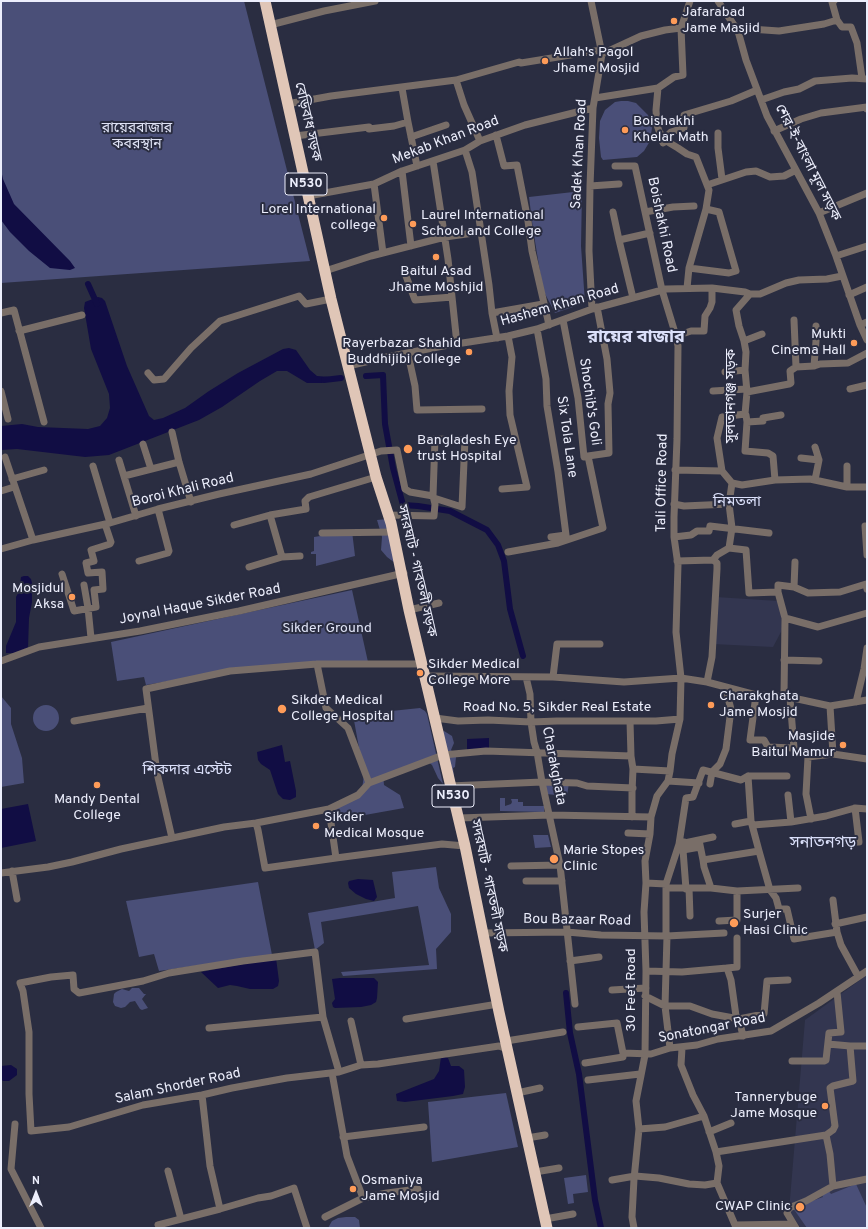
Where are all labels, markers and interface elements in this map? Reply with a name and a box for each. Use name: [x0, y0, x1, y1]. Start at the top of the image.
place label: Jafarabad Jame Masjid: [682, 5, 760, 38]
marker: Jafarabad Jame Masjid: [669, 16, 679, 26]
place label: Allah's Pagol Jhame Mosjid: [553, 45, 640, 78]
marker: Allah's Pagol Jhame Mosjid: [540, 56, 550, 66]
street label: বেড়িবাধ সড়ক: [290, 81, 324, 163]
street label: Sadek Khan Road: [569, 98, 591, 210]
street label: শের-ই-বাংলা মূল সড়ক: [770, 102, 844, 224]
street label: Mekab Khan Road: [390, 113, 502, 169]
place label: Boishakhi Khelar Math: [633, 114, 709, 146]
park label: রায়েরবাজার কবরস্থান: [102, 121, 172, 154]
marker: Boishakhi Khelar Math: [620, 125, 630, 135]
road number: N530: [285, 173, 327, 195]
street label: Boishakhi Road: [643, 176, 679, 274]
place label: Lorel International college: [261, 202, 376, 234]
place label: Laurel International School and College: [421, 208, 544, 240]
marker: Lorel International college: [379, 213, 389, 223]
marker: Laurel International School and College: [408, 219, 418, 229]
marker: Baitul Asad Jhame Moshjid: [431, 252, 441, 262]
place label: Baitul Asad Jhame Moshjid: [389, 264, 483, 296]
street label: Hashem Khan Road: [499, 281, 621, 331]
district label: রায়ের বাজার: [587, 327, 685, 349]
place label: Mukti Cinema Hall: [771, 327, 846, 360]
place label: Rayerbazar Shahid Buddhijibi College: [342, 336, 461, 368]
marker: Mukti Cinema Hall: [849, 338, 859, 348]
marker: Rayerbazar Shahid Buddhijibi College: [464, 347, 474, 357]
street label: সুলতানগঞ্জ সড়ক: [724, 349, 740, 443]
street label: Shochib's Goli: [575, 357, 603, 447]
street label: Six Tola Lane: [552, 395, 580, 479]
place label: Bangladesh Eye trust Hospital: [417, 433, 517, 466]
street label: Tali Office Road: [654, 434, 672, 532]
marker: Bangladesh Eye trust Hospital: [402, 443, 414, 455]
street label: Boroi Khali Road: [130, 470, 236, 512]
district label: নিমতলা: [713, 494, 761, 512]
street label: সদরঘাট - গাবতলী সড়ক: [393, 503, 439, 639]
place label: Mosjidul Aksa: [12, 581, 64, 614]
street label: Joynal Haque Sikder Road: [118, 581, 282, 629]
marker: Mosjidul Aksa: [67, 592, 77, 602]
park label: Sikder Ground: [282, 621, 372, 637]
place label: Sikder Medical College More: [428, 657, 520, 690]
marker: Sikder Medical College More: [415, 668, 425, 678]
place label: Charakghata Jame Mosjid: [719, 689, 799, 722]
place label: Sikder Medical College Hospital: [291, 693, 393, 726]
street label: Road No. 5, Sikder Real Estate: [463, 700, 651, 716]
marker: Charakghata Jame Mosjid: [706, 700, 716, 710]
marker: Sikder Medical College Hospital: [276, 703, 288, 715]
street label: Charakghata: [537, 725, 569, 807]
place label: Masjide Baitul Mamur: [751, 729, 835, 762]
marker: Masjide Baitul Mamur: [838, 740, 848, 750]
district label: শিকদার এস্টেট: [142, 762, 232, 780]
marker: Mandy Dental College: [92, 780, 102, 790]
road number: N530: [432, 785, 474, 807]
place label: Mandy Dental College: [54, 792, 140, 824]
place label: Sikder Medical Mosque: [324, 810, 424, 842]
street label: সদরঘাট - গাবতলী সড়ক: [466, 818, 510, 954]
marker: Sikder Medical Mosque: [311, 821, 321, 831]
district label: সনাতনগড়: [790, 834, 856, 854]
place label: Marie Stopes Clinic: [563, 843, 644, 876]
marker: Marie Stopes Clinic: [548, 853, 560, 865]
place label: Surjer Hasi Clinic: [743, 907, 808, 940]
street label: Bou Bazaar Road: [523, 912, 631, 930]
marker: Surjer Hasi Clinic: [728, 917, 740, 929]
street label: 30 Feet Road: [624, 948, 640, 1032]
street label: Sonatongar Road: [657, 1010, 767, 1048]
street label: Salam Shorder Road: [114, 1065, 242, 1109]
place label: Tannerybuge Jame Mosque: [730, 1090, 817, 1122]
marker: Tannerybuge Jame Mosque: [820, 1101, 830, 1111]
north arrow: [16, 1173, 56, 1213]
place label: Osmaniya Jame Mosjid: [361, 1173, 440, 1206]
text: N: [32, 1174, 40, 1188]
marker: Osmaniya Jame Mosjid: [348, 1184, 358, 1194]
place label: CWAP Clinic: [715, 1199, 791, 1215]
marker: CWAP Clinic: [794, 1201, 806, 1213]

